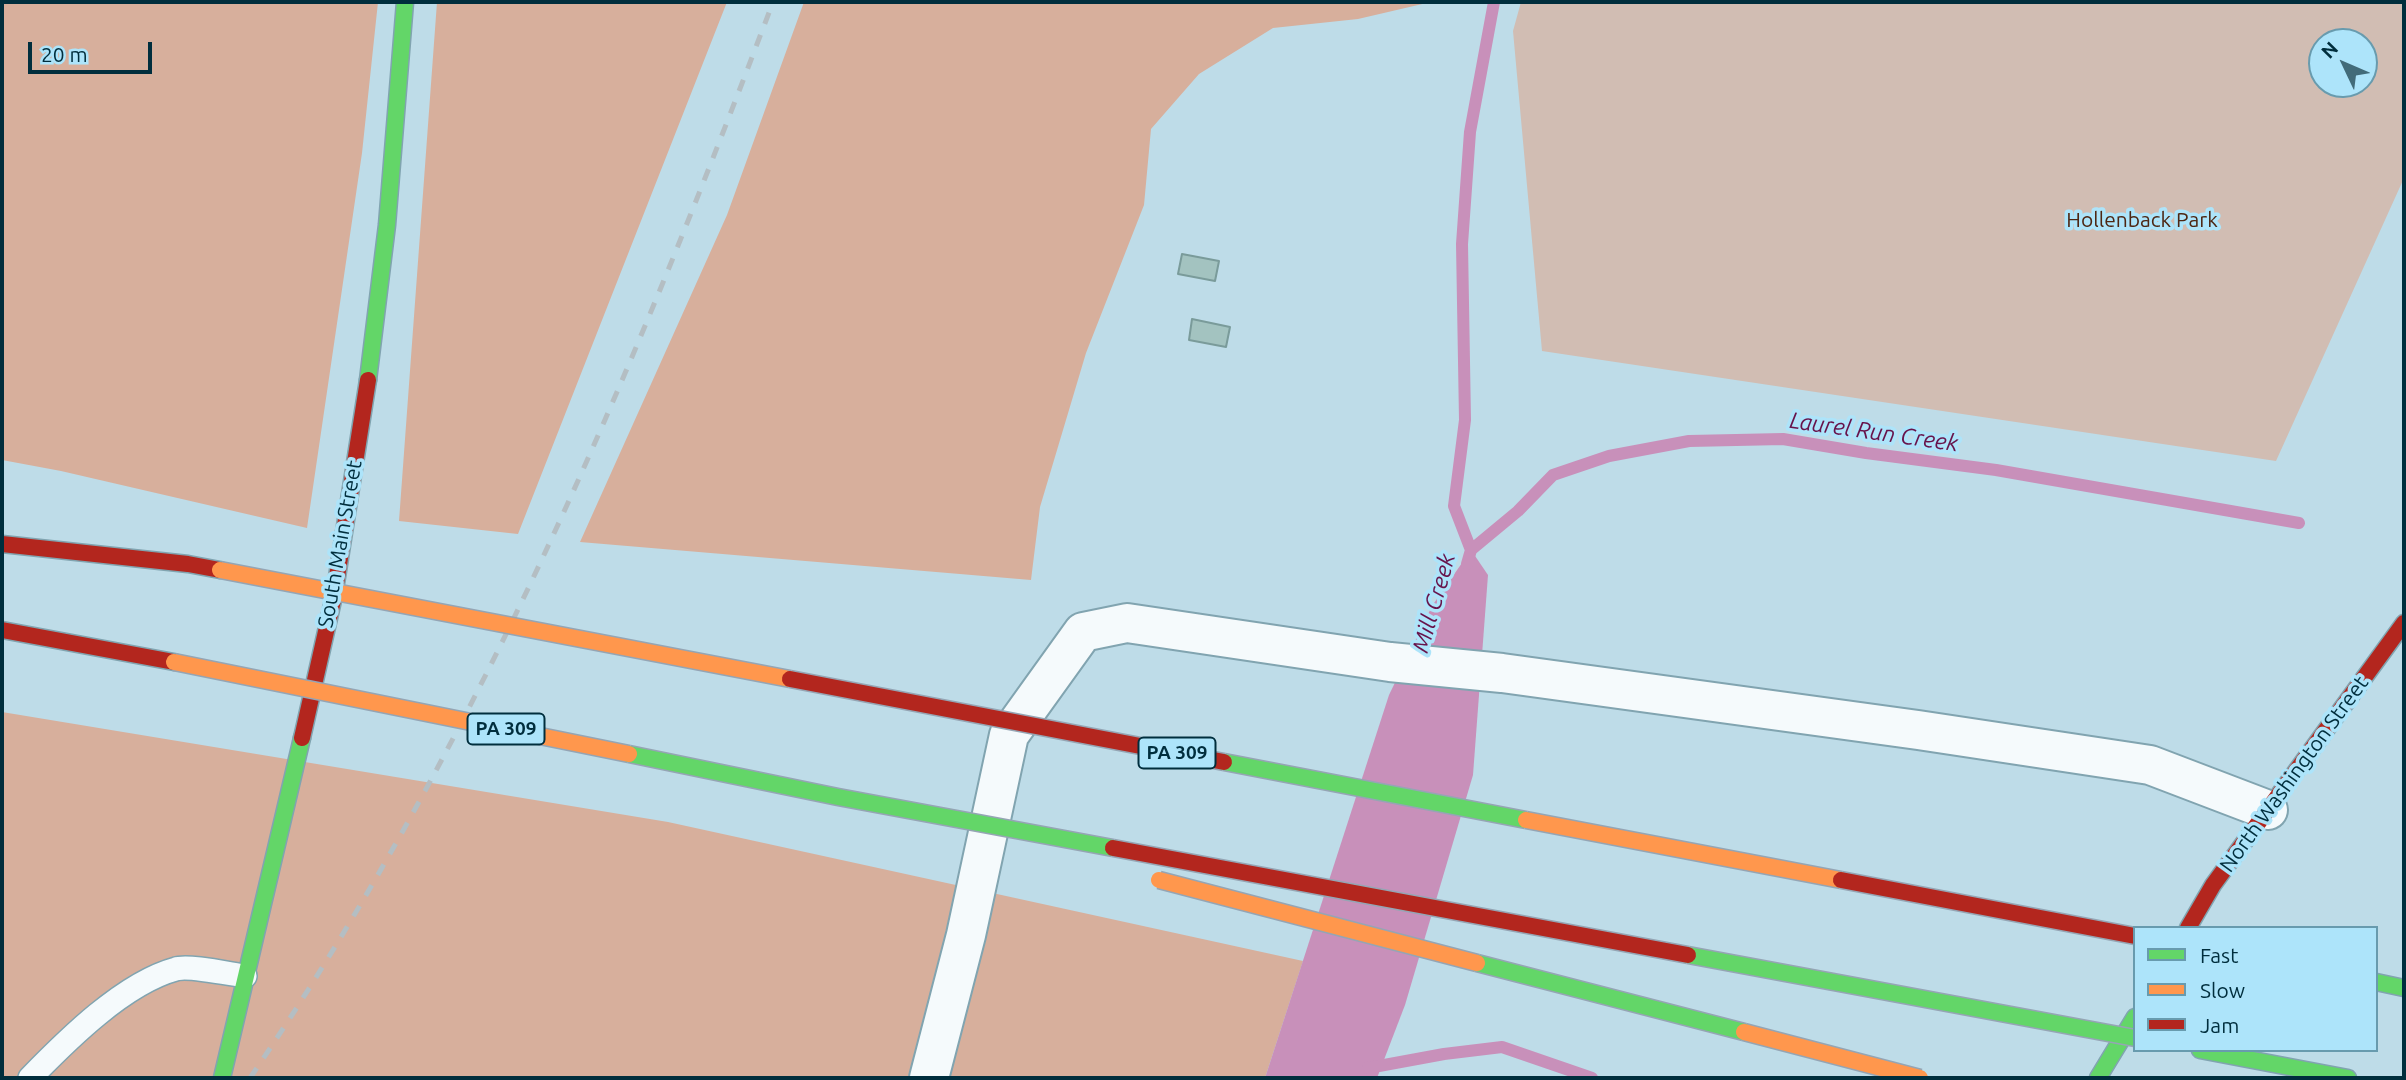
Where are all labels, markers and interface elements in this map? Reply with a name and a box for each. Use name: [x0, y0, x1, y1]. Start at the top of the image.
scale bar: [32, 28, 156, 72]
north arrow: [2308, 28, 2378, 98]
text: N: [2316, 37, 2342, 63]
text: 20 m: [41, 42, 88, 66]
park label: Hollenback Park: [2066, 207, 2218, 233]
water label: Laurel Run Creek: [1788, 406, 1960, 458]
street label: South Main Street: [313, 458, 367, 630]
water label: Mill Creek: [1407, 550, 1461, 656]
street label: North Washington Street: [2214, 671, 2374, 877]
road number: PA 309: [468, 714, 544, 744]
road number: PA 309: [1138, 738, 1216, 768]
legend: [2133, 926, 2378, 1052]
text: Fast: [2200, 943, 2238, 967]
text: Slow: [2200, 978, 2245, 1002]
text: Jam: [2200, 1013, 2239, 1037]

